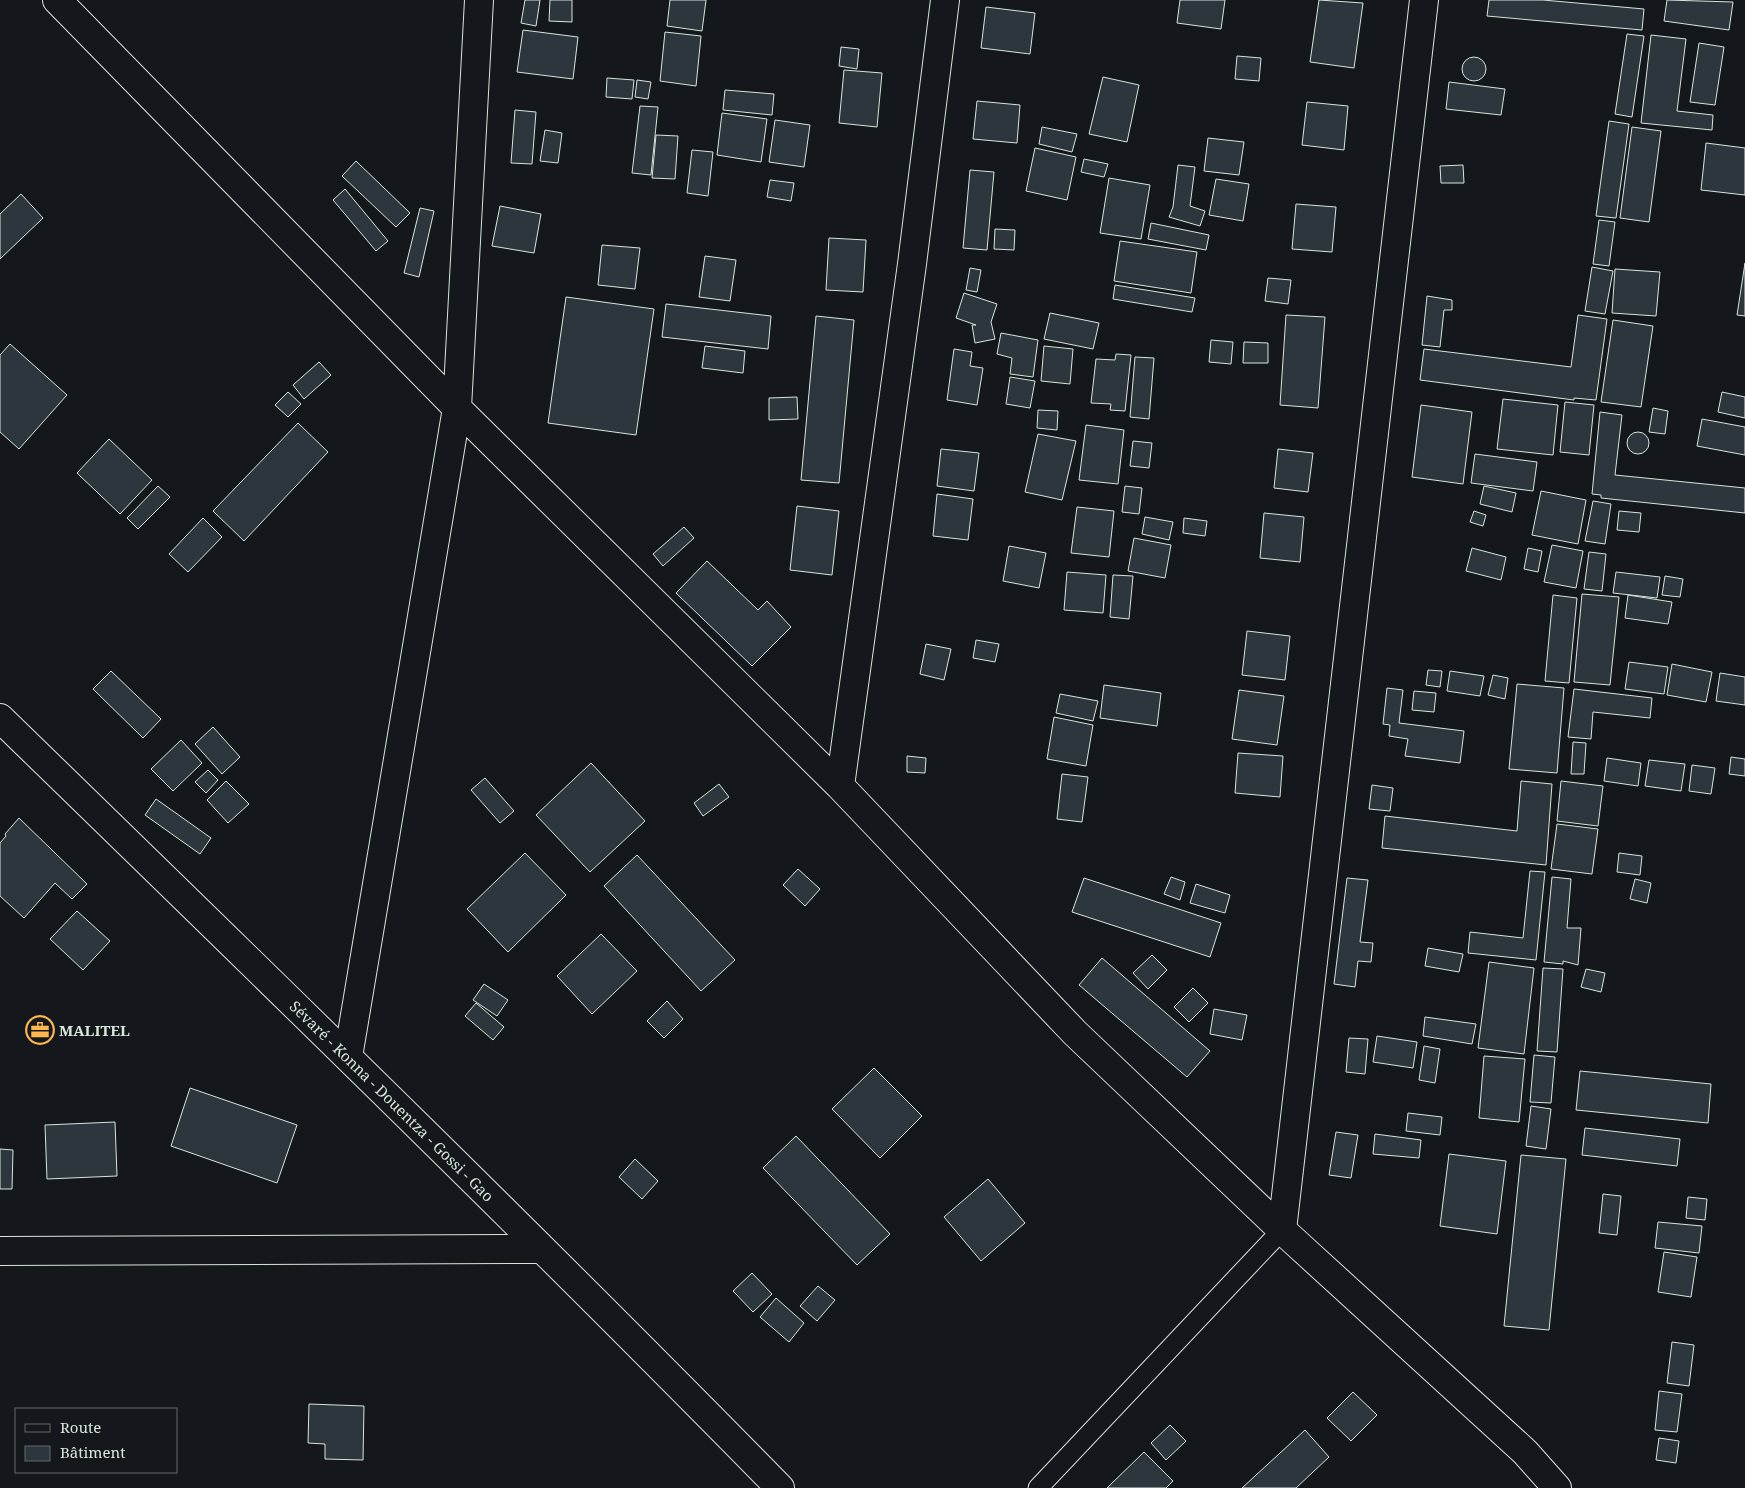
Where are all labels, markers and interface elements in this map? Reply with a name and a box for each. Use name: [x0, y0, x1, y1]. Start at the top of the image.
street label: Sévaré - Konna - Douentza - Gossi - Gao: [286, 996, 499, 1206]
office icon: MALITEL: [25, 1015, 55, 1045]
place label: MALITEL: [59, 1020, 130, 1040]
legend: [15, 1408, 178, 1473]
text: Route: [60, 1417, 101, 1437]
text: Bâtiment: [60, 1442, 126, 1462]

